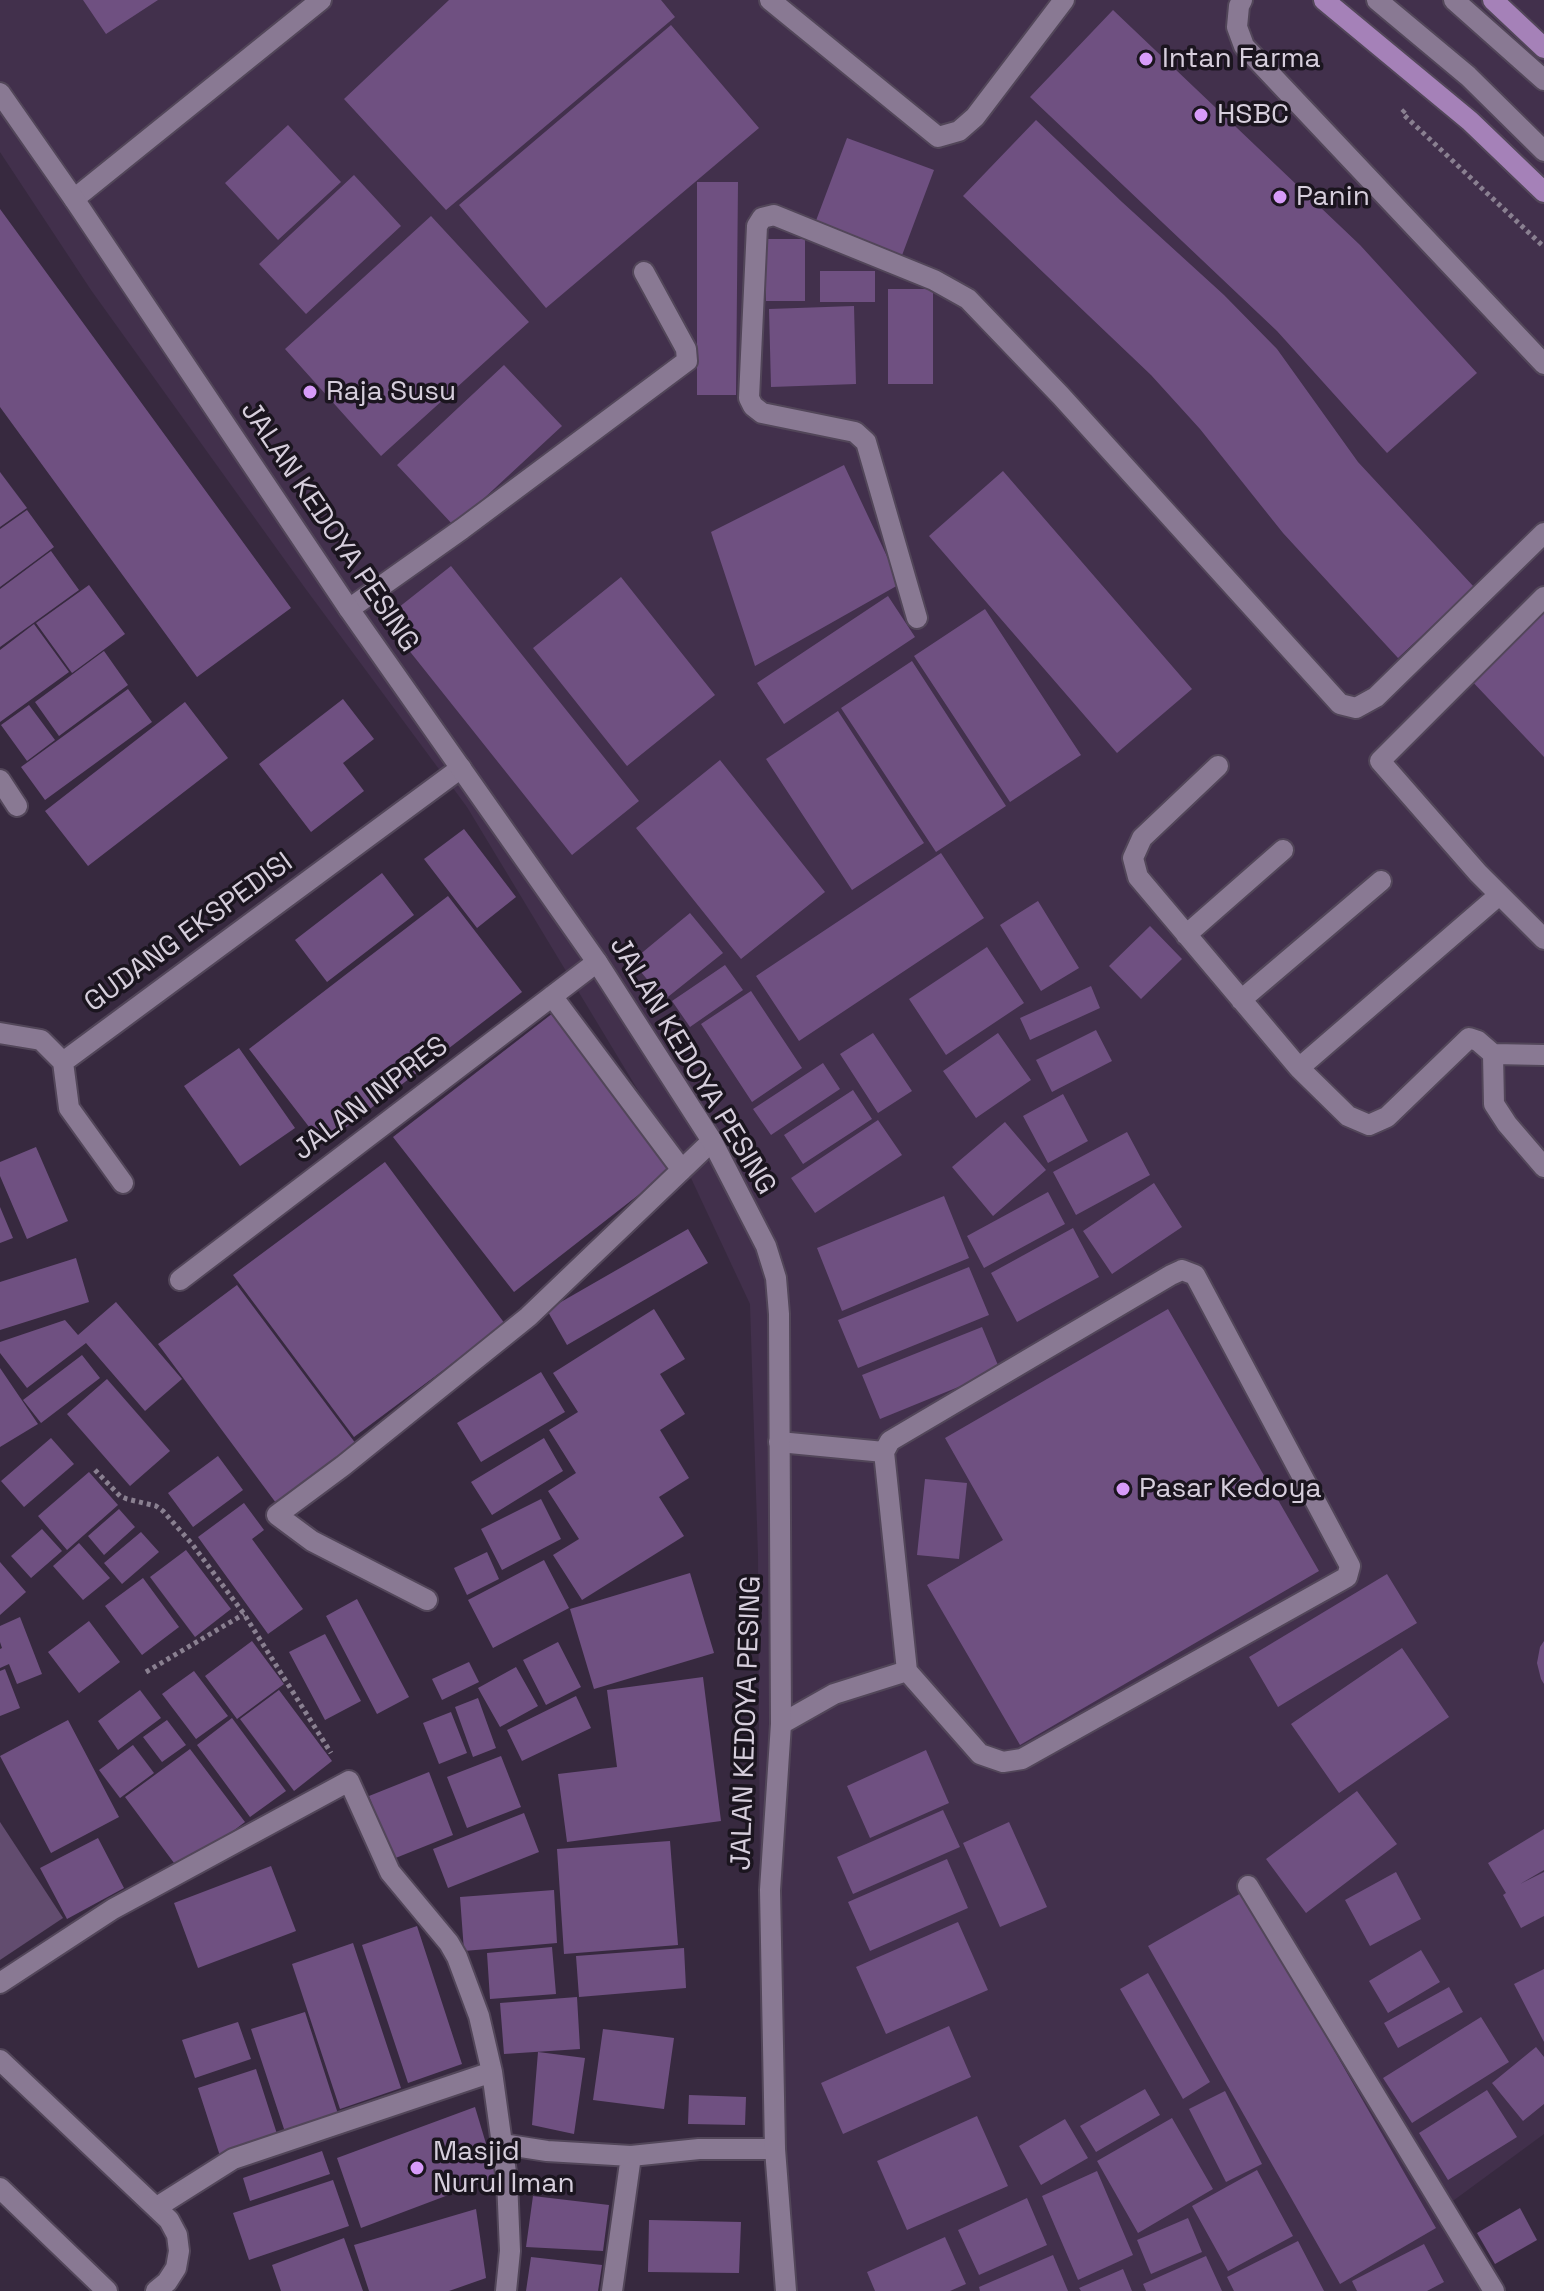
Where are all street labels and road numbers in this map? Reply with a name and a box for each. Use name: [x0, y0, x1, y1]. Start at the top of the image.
street label: JALAN KEDOYA PESING: [233, 395, 425, 659]
street label: GUDANG EKSPEDISI: [78, 846, 300, 1020]
street label: JALAN KEDOYA PESING: [602, 931, 782, 1201]
street label: JALAN INPRES: [287, 1030, 455, 1168]
street label: JALAN KEDOYA PESING: [725, 1575, 769, 1871]

